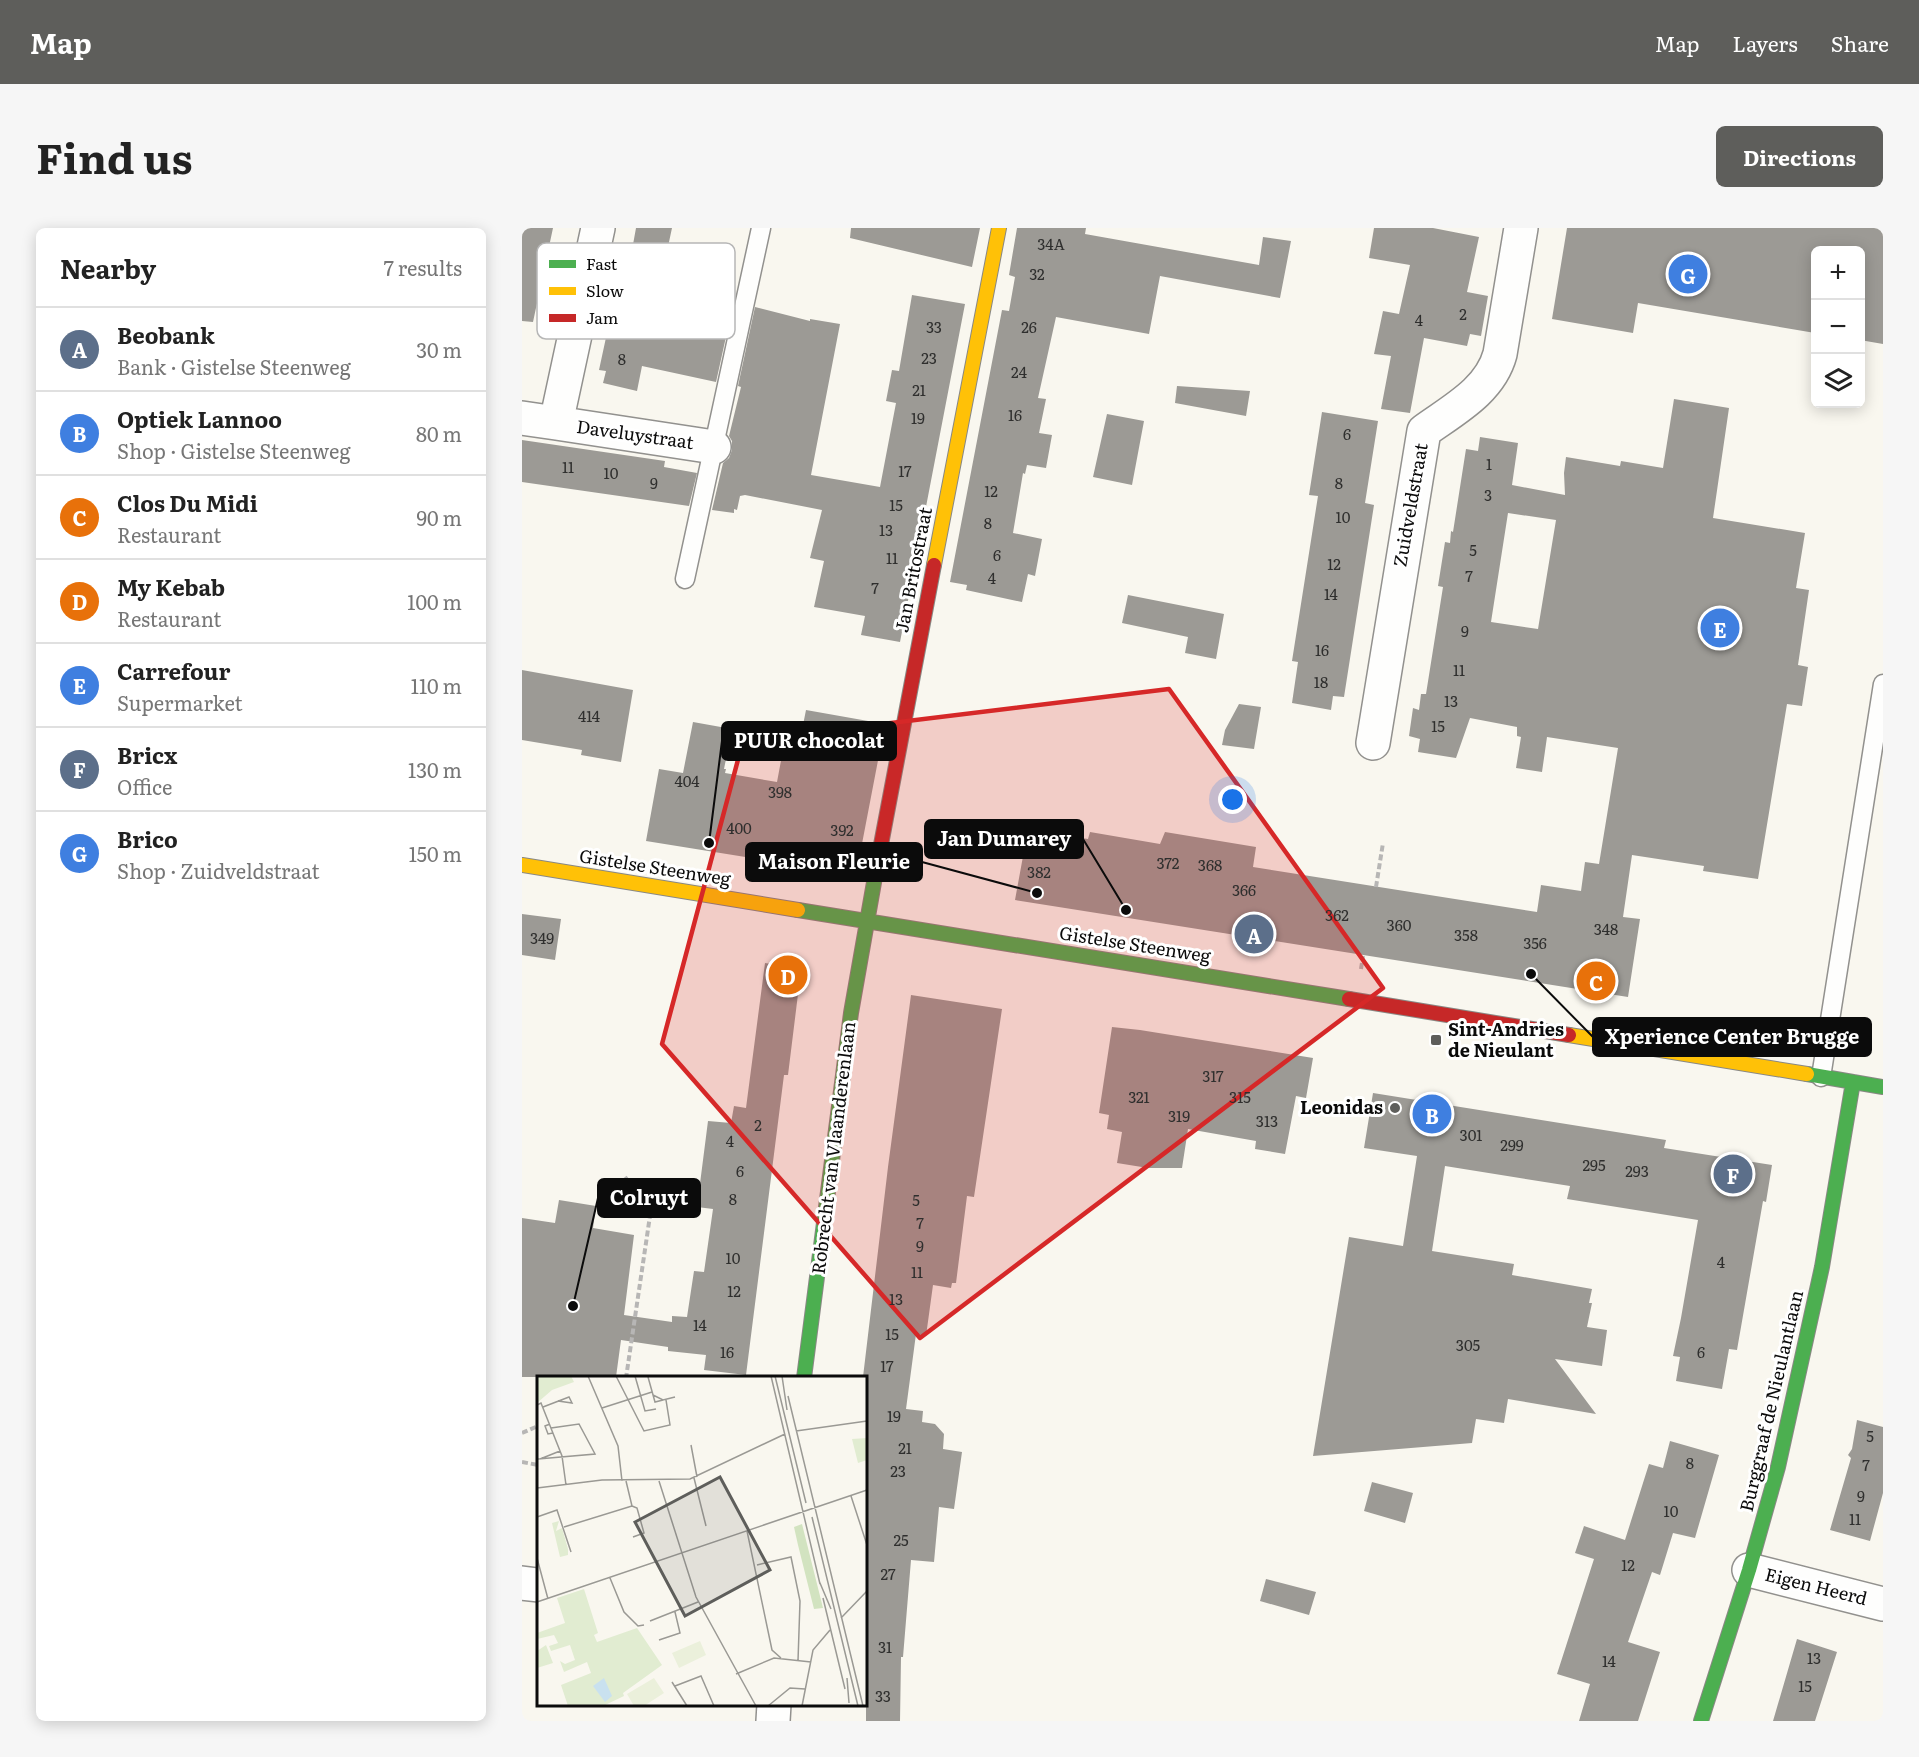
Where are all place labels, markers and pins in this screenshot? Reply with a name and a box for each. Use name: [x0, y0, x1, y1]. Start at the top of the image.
pin: G: [1668, 252, 1708, 296]
pin: E: [1700, 606, 1740, 650]
callout: PUUR chocolat: [722, 722, 896, 760]
callout: Jan Dumarey: [925, 820, 1083, 858]
callout: Maison Fleurie: [746, 843, 922, 881]
pin: A: [1234, 912, 1274, 956]
pin: D: [768, 952, 808, 998]
pin: C: [1576, 958, 1616, 1004]
place label: Sint-Andries de Nieulant: [1448, 1015, 1564, 1063]
callout: Xperience Center Brugge: [1593, 1018, 1871, 1056]
marker: Sint-Andries de Nieulant: [1429, 1033, 1443, 1047]
pin: B: [1412, 1092, 1452, 1136]
place label: Leonidas: [1300, 1093, 1383, 1120]
marker: Leonidas: [1388, 1101, 1402, 1115]
pin: F: [1714, 1152, 1752, 1196]
callout: Colruyt: [598, 1179, 700, 1217]

